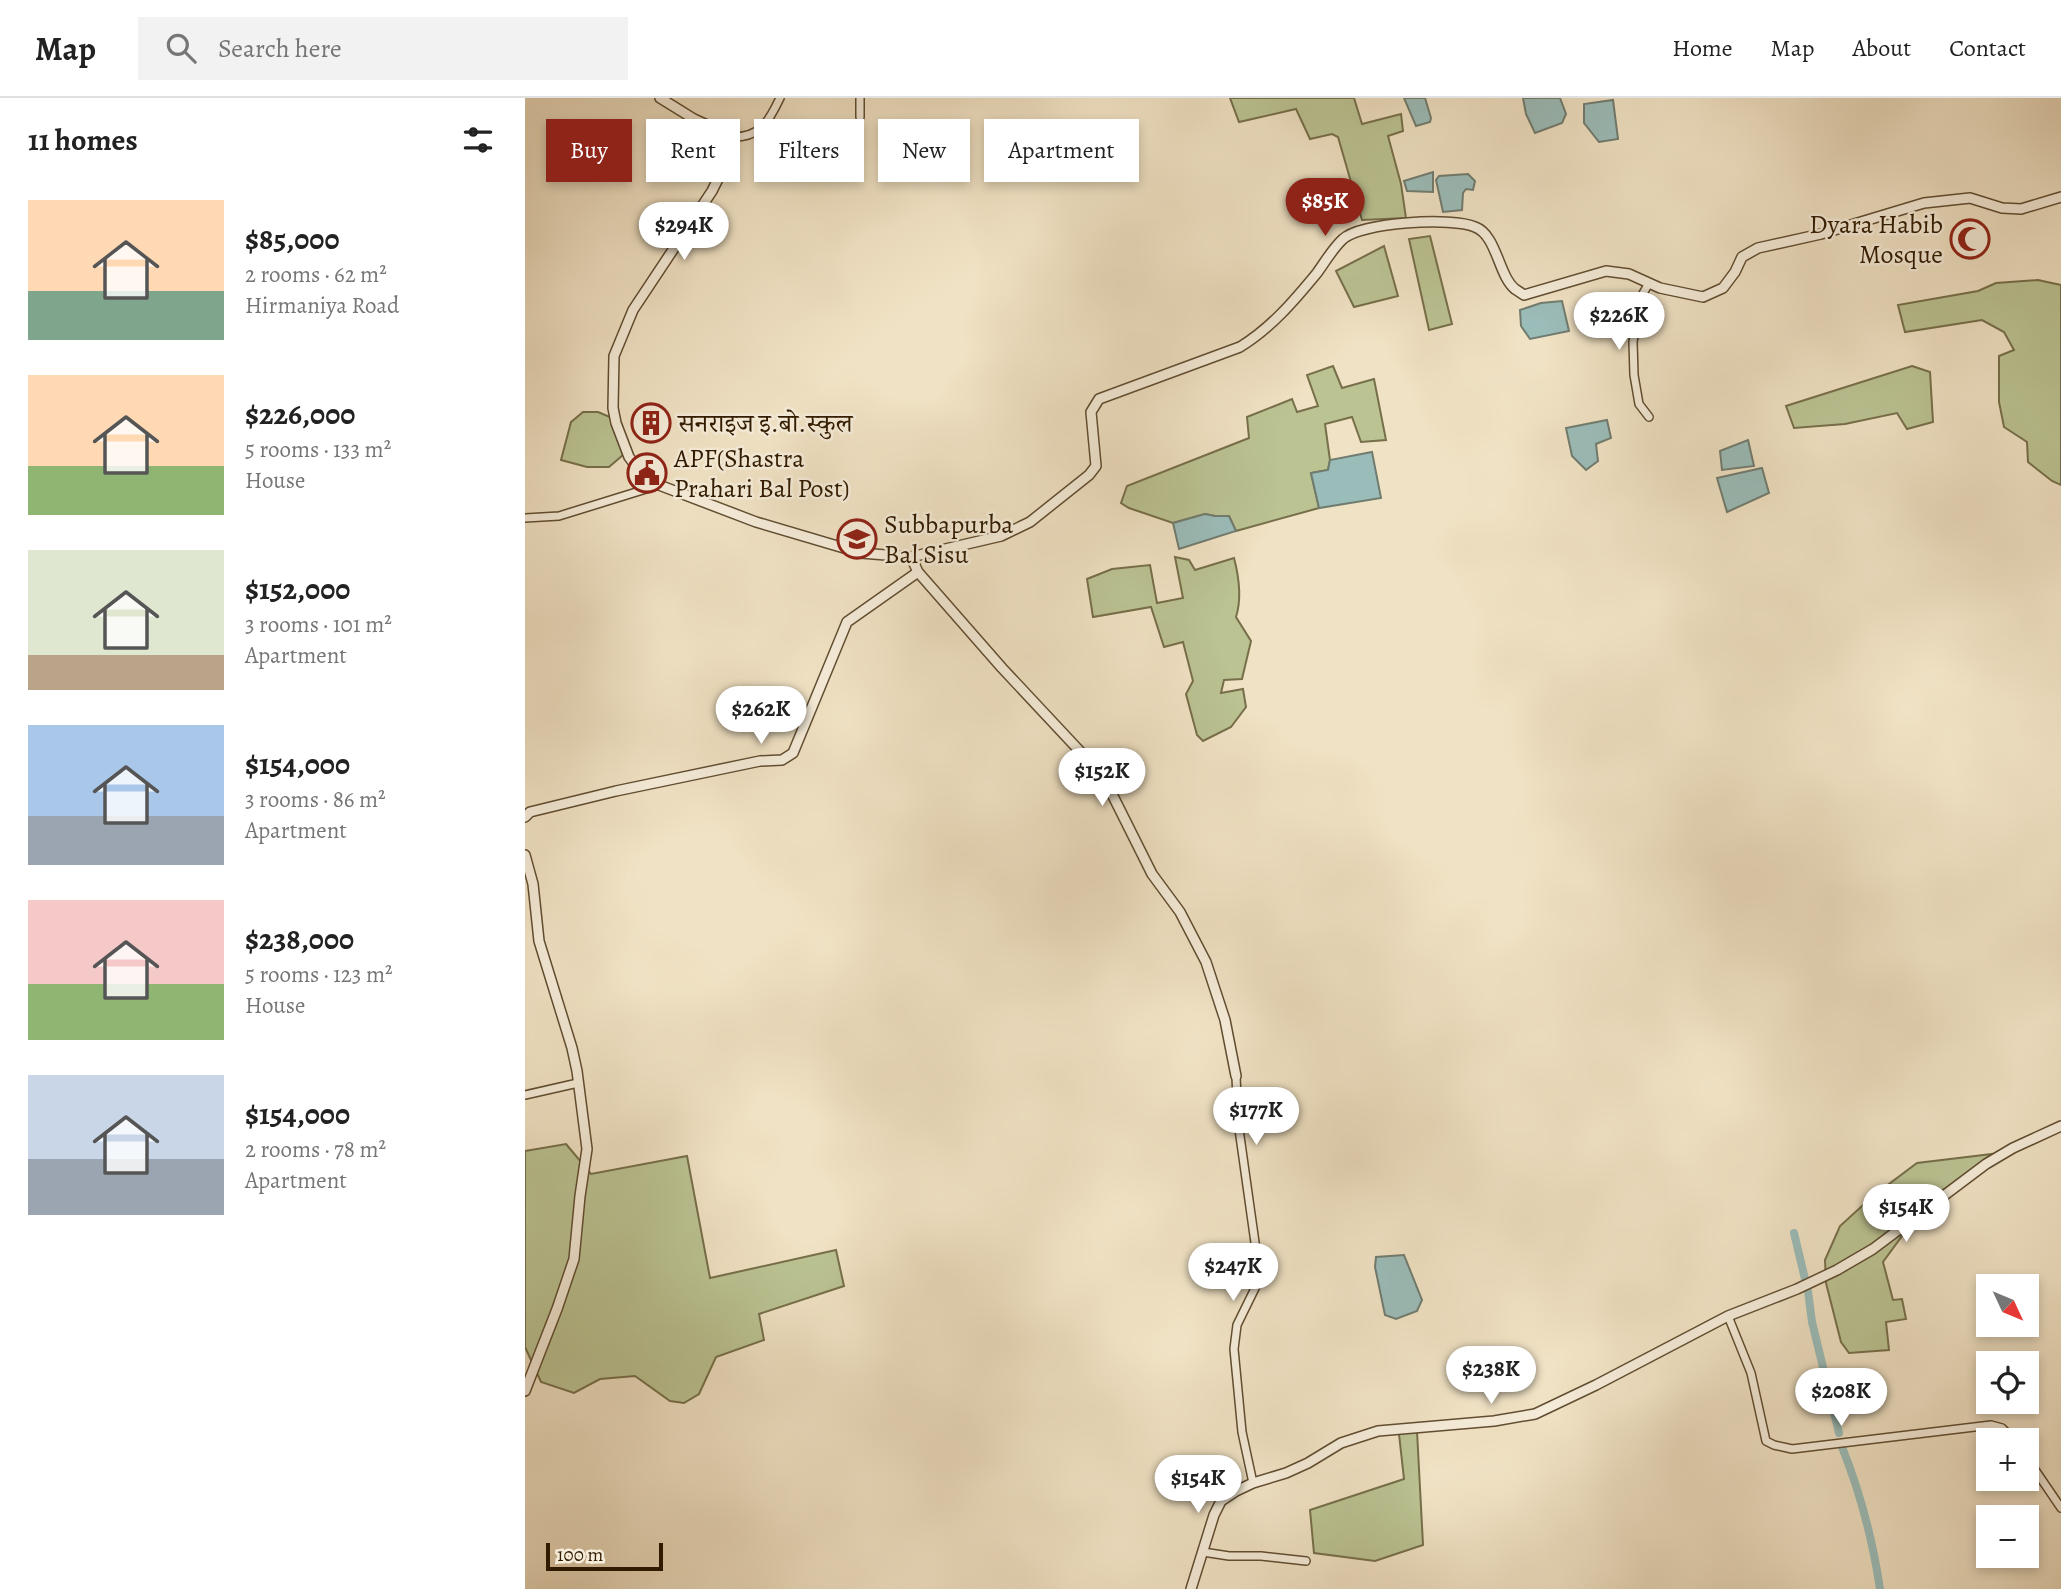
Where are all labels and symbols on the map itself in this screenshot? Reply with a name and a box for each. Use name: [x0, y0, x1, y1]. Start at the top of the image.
pin: $85K: [1284, 178, 1366, 238]
pin: $294K: [635, 202, 733, 262]
place label: Dyara Habib Mosque: [1809, 207, 1943, 272]
mosque icon: Dyara Habib Mosque: [1949, 218, 1991, 260]
pin: $226K: [1570, 292, 1668, 352]
building icon: सनराइज इ.बाे.स्कुल: [630, 402, 672, 444]
place label: सनराइज इ.बाे.स्कुल: [676, 406, 855, 441]
place label: APF(Shastra Prahari Bal Post): [673, 441, 850, 506]
public building icon: APF(Shastra Prahari Bal Post): [626, 452, 668, 494]
place label: Subbapurba Bal Sisu: [884, 507, 1013, 572]
school or university icon: Subbapurba Bal Sisu: [836, 518, 878, 560]
pin: $262K: [712, 686, 810, 746]
pin: $152K: [1053, 748, 1151, 808]
pin: $177K: [1207, 1088, 1305, 1147]
pin: $154K: [1857, 1184, 1955, 1244]
pin: $247K: [1184, 1244, 1282, 1303]
north arrow: [1976, 1274, 2039, 1337]
pin: $238K: [1442, 1346, 1540, 1406]
pin: $208K: [1792, 1368, 1890, 1428]
pin: $154K: [1149, 1456, 1247, 1515]
scale bar: [546, 1540, 663, 1572]

